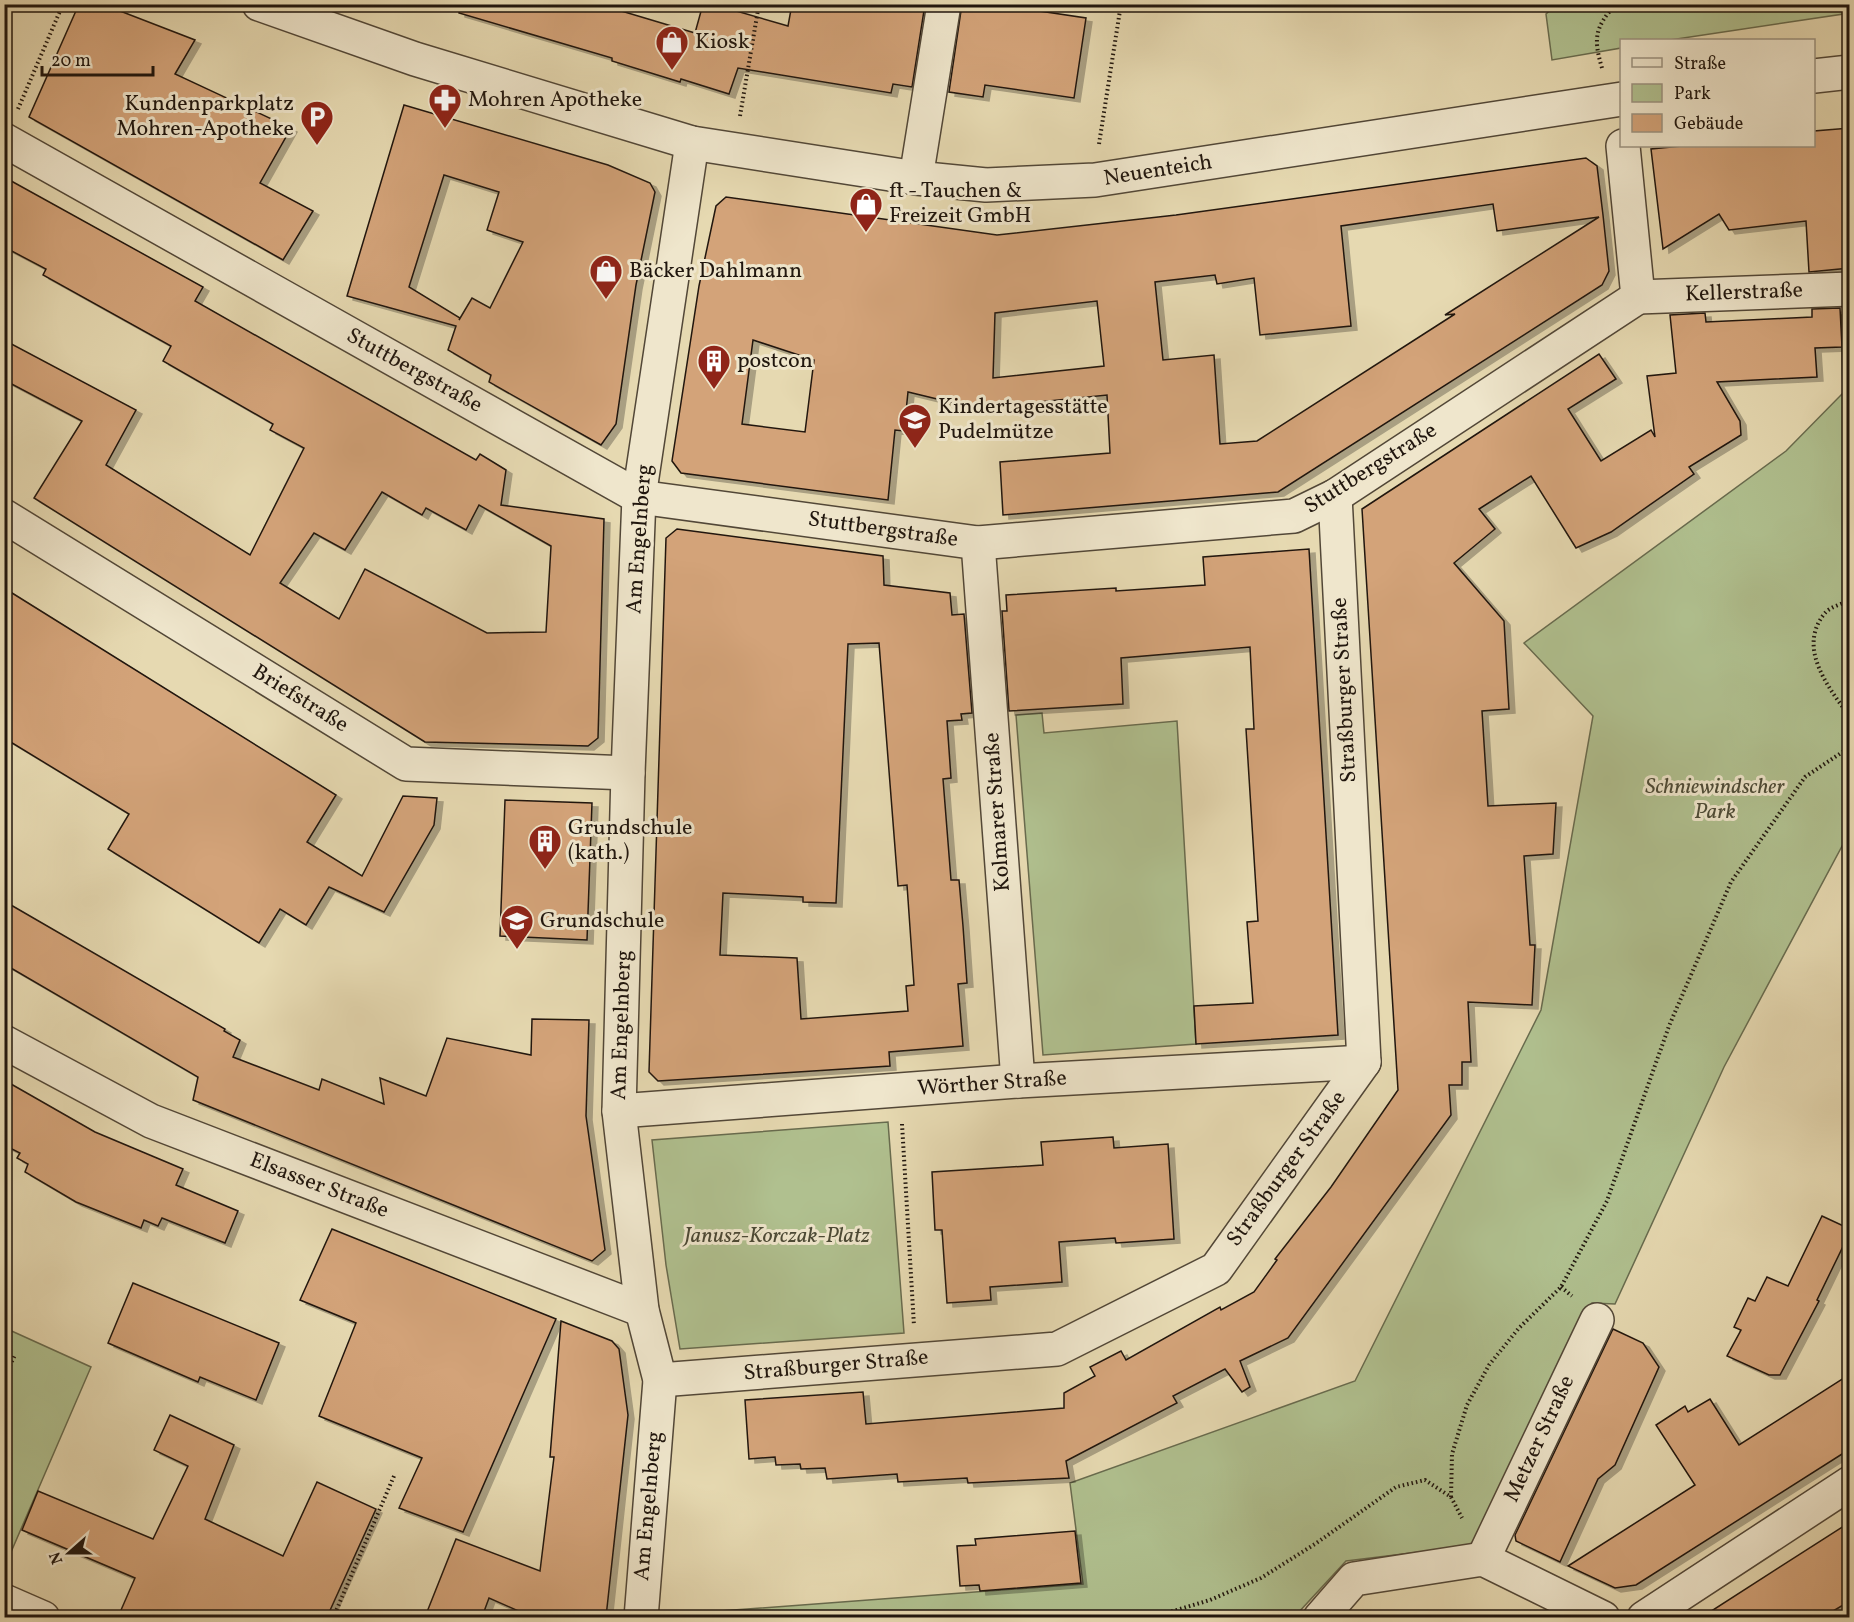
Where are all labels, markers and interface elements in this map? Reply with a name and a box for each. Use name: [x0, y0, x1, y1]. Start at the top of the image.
shop icon: Kiosk: [654, 24, 690, 71]
place label: Kiosk: [695, 27, 750, 58]
scale bar: [42, 39, 153, 77]
legend: [1620, 39, 1815, 147]
text: 20 m: [51, 49, 91, 74]
text: Straße: [1674, 52, 1726, 77]
pharmacy icon: Mohren Apotheke: [427, 82, 463, 129]
text: Park: [1674, 82, 1711, 107]
place label: Mohren Apotheke: [468, 85, 642, 116]
place label: Kundenparkplatz Mohren-Apotheke: [116, 89, 294, 145]
parking icon: Kundenparkplatz Mohren-Apotheke: [299, 99, 335, 146]
text: Gebäude: [1674, 112, 1743, 137]
street label: Neuenteich: [1101, 147, 1215, 195]
place label: ft - Tauchen & Freizeit GmbH: [889, 176, 1031, 232]
shop icon: ft - Tauchen & Freizeit GmbH: [848, 186, 884, 233]
shop icon: Bäcker Dahlmann: [588, 253, 624, 300]
place label: Bäcker Dahlmann: [629, 256, 802, 287]
street label: Kellerstraße: [1684, 275, 1804, 311]
street label: Stuttbergstraße: [340, 321, 488, 421]
building icon: postcon: [696, 343, 732, 390]
place label: postcon: [737, 346, 813, 377]
place label: Kindertagesstätte Pudelmütze: [938, 392, 1108, 448]
school or university icon: Kindertagesstätte Pudelmütze: [897, 402, 933, 449]
street label: Stuttbergstraße: [1299, 416, 1443, 522]
street label: Am Engelnberg: [619, 463, 661, 615]
street label: Stuttbergstraße: [806, 504, 960, 556]
street label: Straßburger Straße: [1325, 596, 1365, 784]
street label: Briefstraße: [246, 657, 354, 741]
street label: Kolmarer Straße: [977, 731, 1019, 893]
park label: Schniewindscher Park: [1645, 772, 1785, 828]
place label: Grundschule (kath.): [568, 813, 692, 869]
building icon: Grundschule (kath.): [527, 823, 563, 870]
school or university icon: Grundschule: [499, 903, 535, 950]
place label: Grundschule: [540, 906, 664, 937]
street label: Am Engelnberg: [604, 949, 640, 1101]
street label: Wörther Straße: [916, 1063, 1068, 1105]
street label: Straßburger Straße: [1220, 1085, 1354, 1253]
street label: Elsasser Straße: [245, 1145, 393, 1227]
park label: Janusz-Korczak-Platz: [682, 1221, 870, 1252]
street label: Straßburger Straße: [742, 1342, 930, 1390]
street label: Metzer Straße: [1497, 1370, 1583, 1508]
street label: Am Engelnberg: [627, 1430, 671, 1582]
north arrow: [39, 1523, 99, 1583]
text: N: [44, 1548, 69, 1567]

